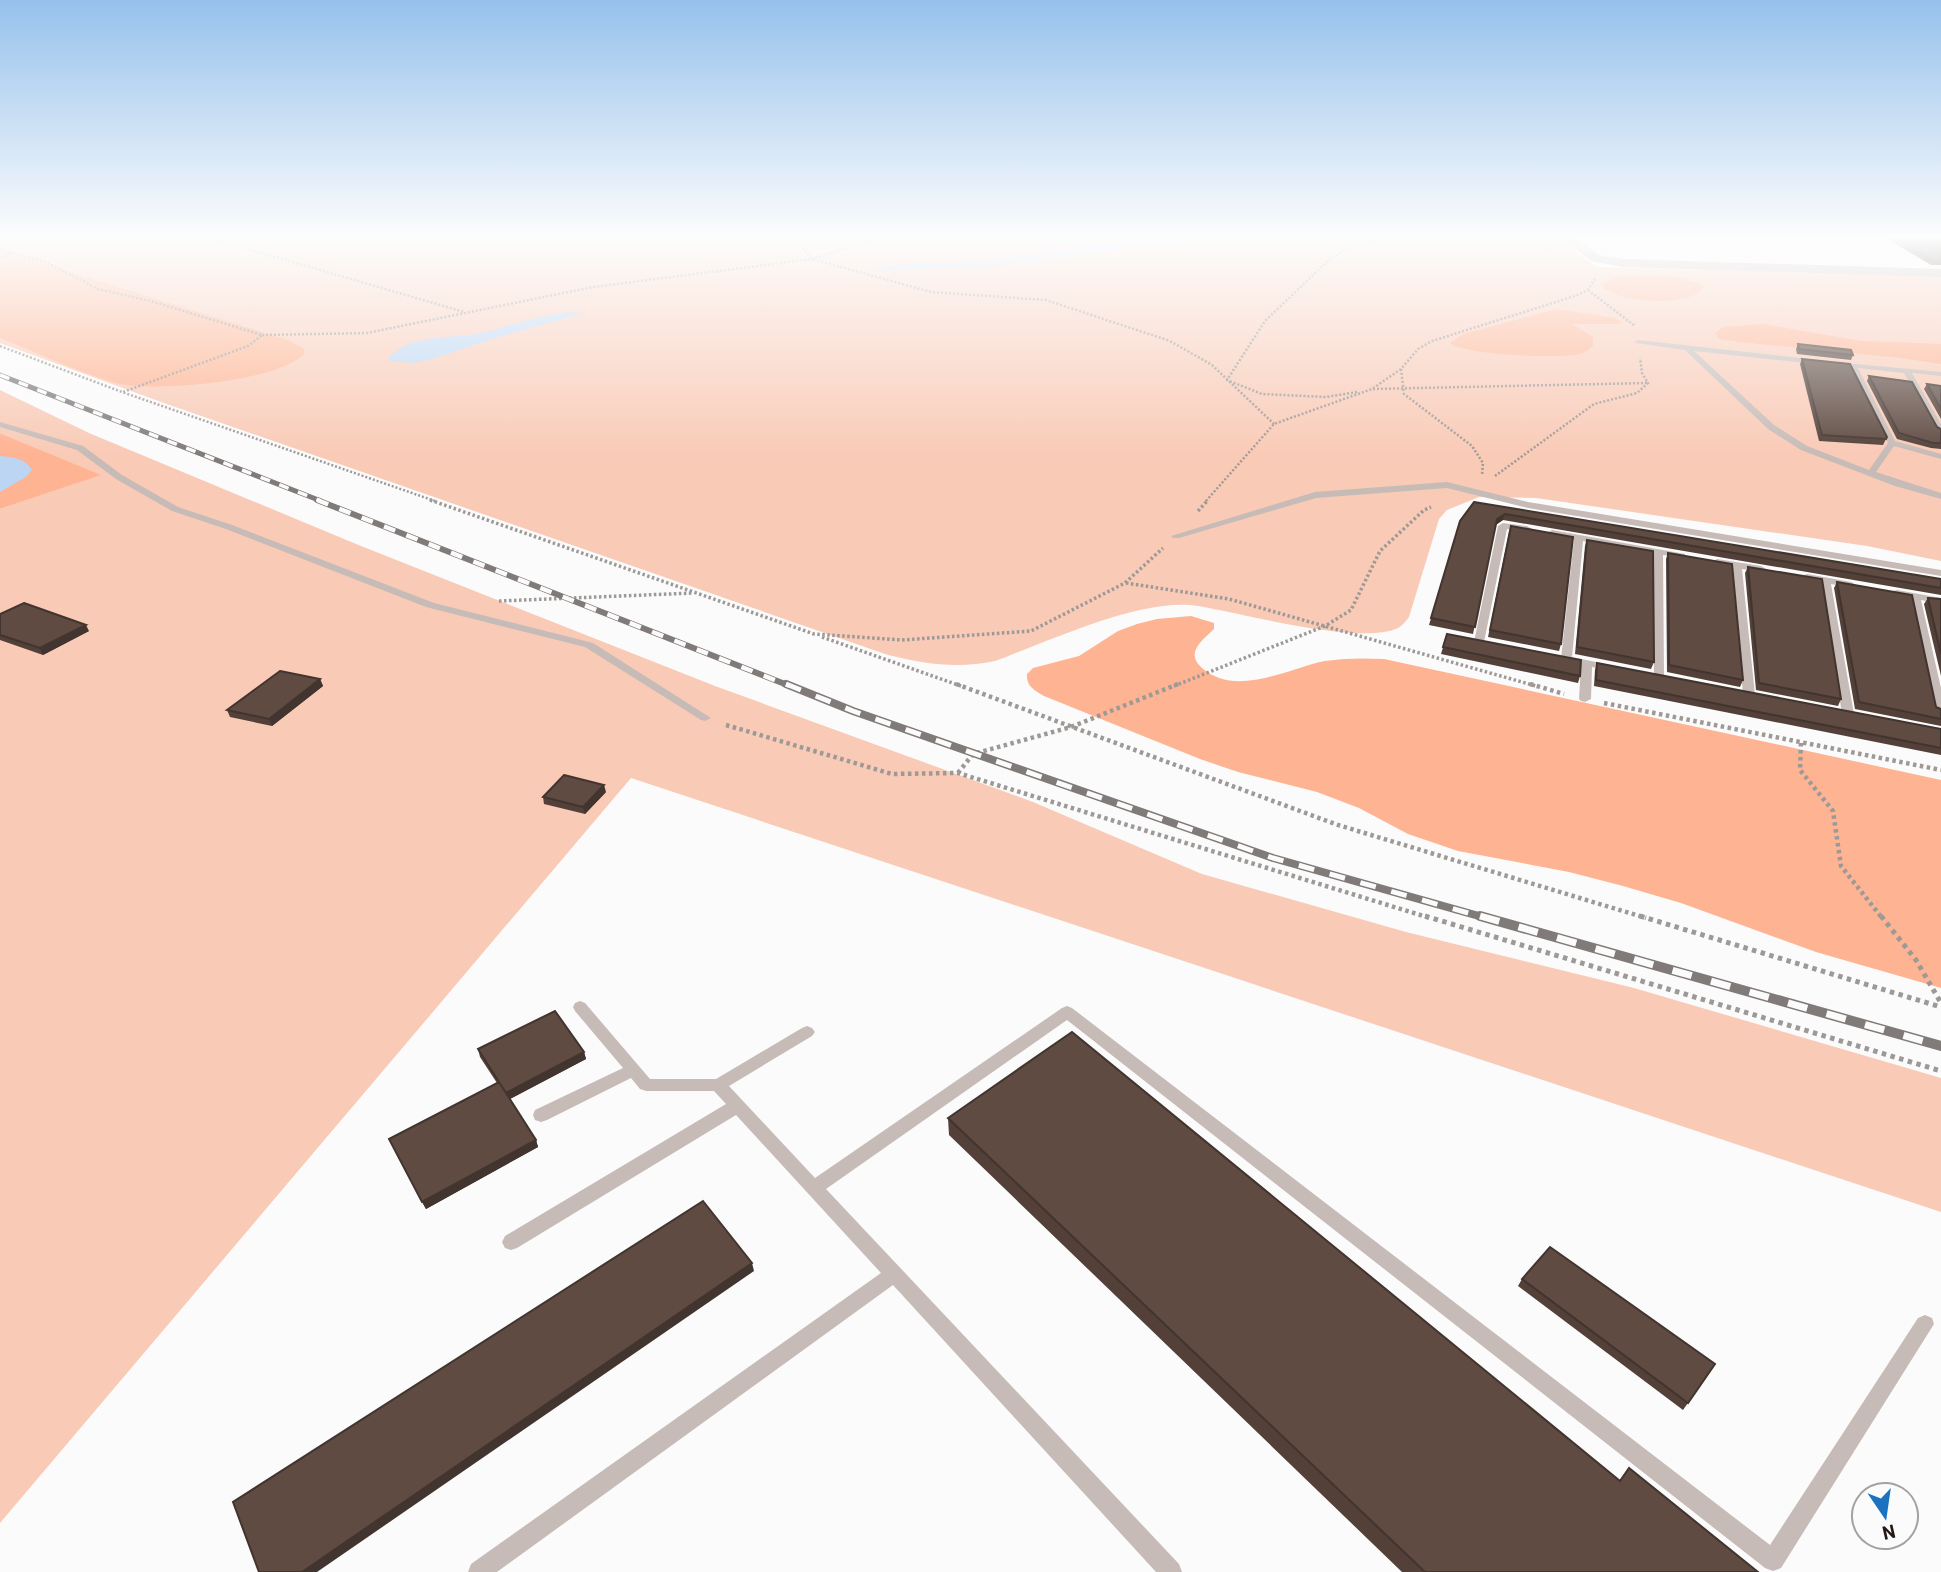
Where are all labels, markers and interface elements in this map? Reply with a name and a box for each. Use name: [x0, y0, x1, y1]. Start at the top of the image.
north arrow: [1850, 1481, 1920, 1551]
text: N: [1880, 1520, 1898, 1546]

